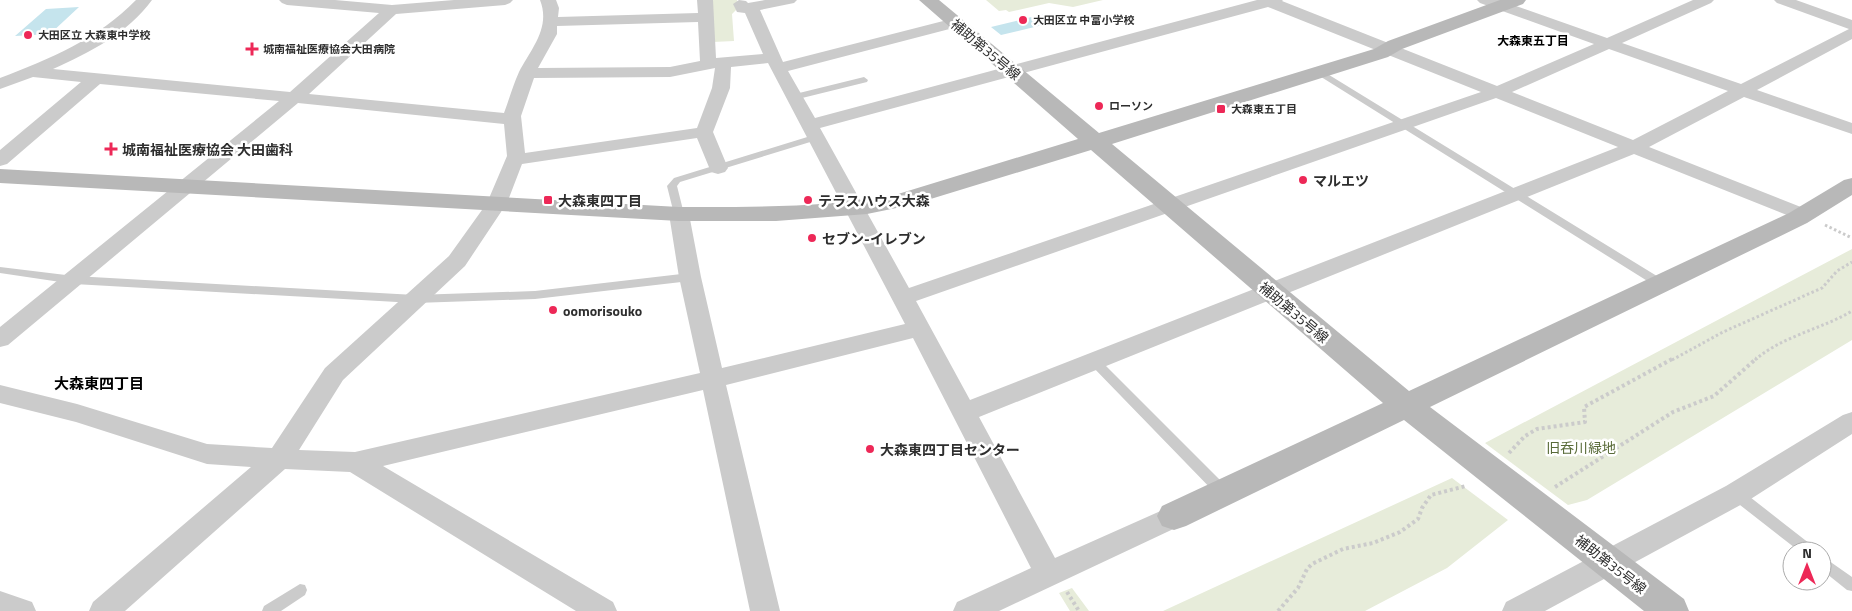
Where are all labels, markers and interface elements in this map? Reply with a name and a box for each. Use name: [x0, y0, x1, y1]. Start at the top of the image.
place label: 大田区立 中富小学校: [1033, 12, 1134, 28]
street label: 補助第35号線: [946, 13, 1026, 85]
marker: 大田区立 中富小学校: [1017, 14, 1029, 26]
place label: 大田区立 大森東中学校: [38, 27, 150, 43]
marker: 大田区立 大森東中学校: [22, 29, 34, 41]
district label: 大森東五丁目: [1497, 31, 1569, 50]
place label: 城南福祉医療協会大田病院: [263, 41, 395, 57]
marker: 城南福祉医療協会大田病院: [245, 42, 259, 56]
place label: ローソン: [1109, 98, 1153, 114]
marker: ローソン: [1093, 100, 1105, 112]
place label: 大森東五丁目: [1231, 101, 1297, 117]
marker: 大森東五丁目: [1215, 103, 1227, 115]
place label: 城南福祉医療協会 大田歯科: [122, 139, 293, 160]
marker: 城南福祉医療協会 大田歯科: [104, 142, 118, 156]
place label: マルエツ: [1313, 170, 1369, 191]
marker: マルエツ: [1297, 174, 1309, 186]
place label: 大森東四丁目: [558, 190, 642, 211]
place label: テラスハウス大森: [818, 190, 930, 211]
marker: 大森東四丁目: [542, 194, 554, 206]
marker: テラスハウス大森: [802, 194, 814, 206]
place label: セブン-イレブン: [822, 228, 926, 249]
marker: セブン-イレブン: [806, 232, 818, 244]
street label: 補助第35号線: [1254, 276, 1334, 348]
place label: oomorisouko: [563, 300, 642, 321]
marker: oomorisouko: [547, 304, 559, 316]
district label: 大森東四丁目: [54, 372, 144, 395]
park label: 旧呑川緑地: [1546, 437, 1616, 458]
place label: 大森東四丁目センター: [880, 439, 1020, 460]
marker: 大森東四丁目センター: [864, 443, 876, 455]
street label: 補助第35号線: [1571, 529, 1651, 599]
north arrow: [1782, 541, 1832, 591]
text: N: [1802, 542, 1812, 563]

